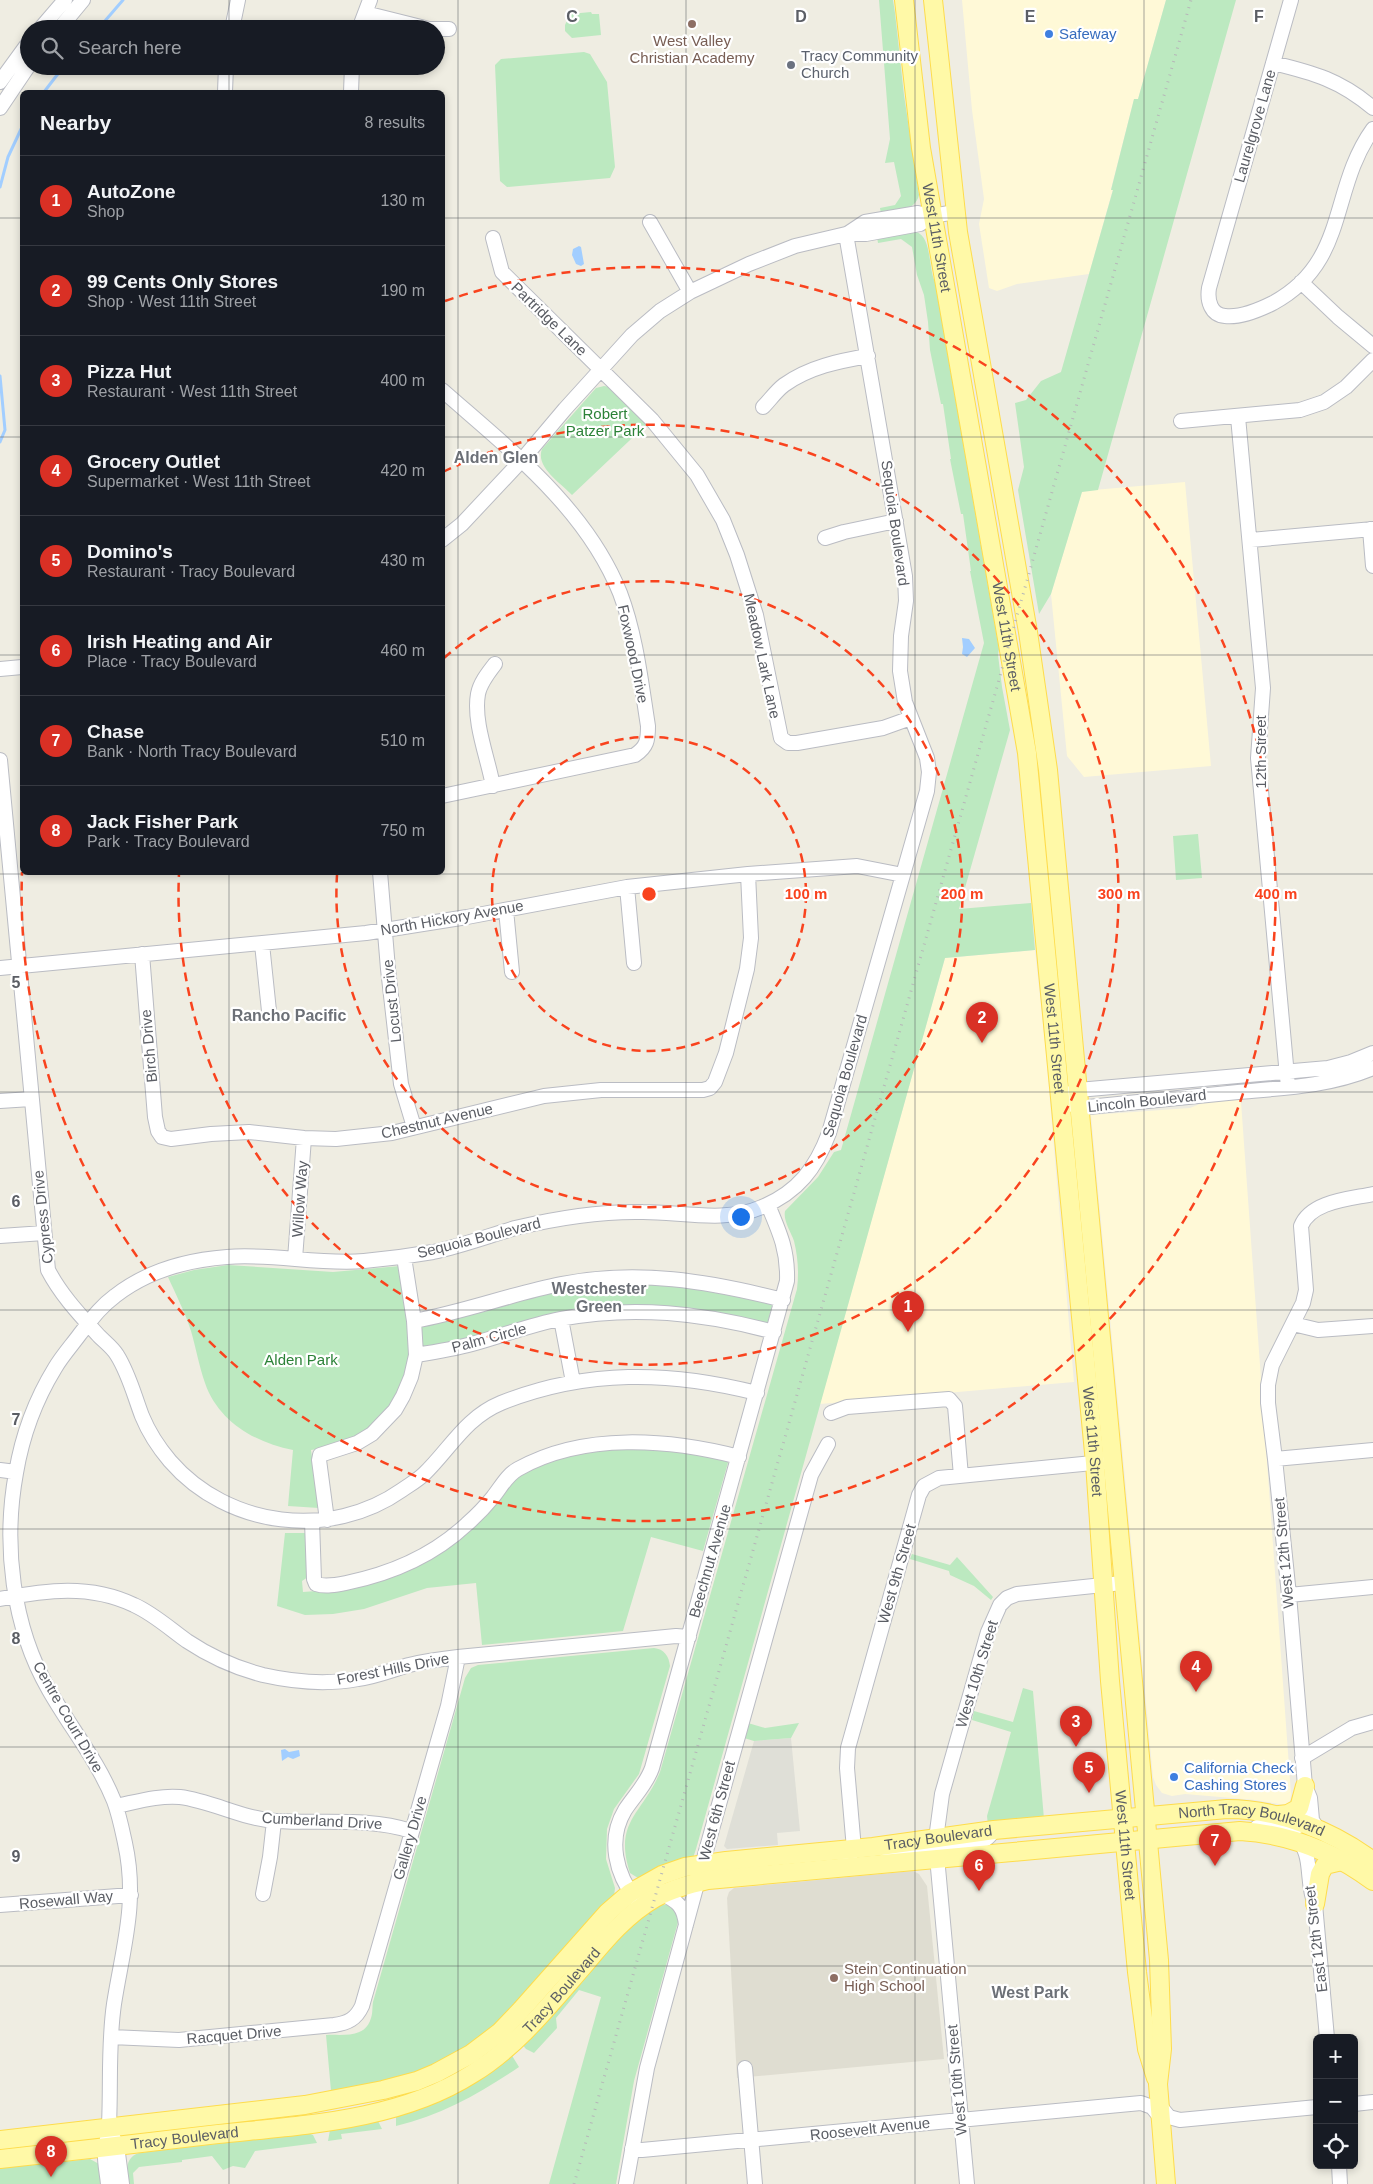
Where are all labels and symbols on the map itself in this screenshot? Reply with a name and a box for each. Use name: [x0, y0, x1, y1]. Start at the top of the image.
text: C: [566, 8, 578, 25]
text: D: [795, 8, 807, 25]
text: E: [1025, 8, 1036, 25]
text: F: [1254, 8, 1264, 25]
marker: West Valley Christian Academy: [686, 18, 698, 30]
place label: Safeway: [1059, 25, 1117, 42]
marker: Safeway: [1043, 28, 1055, 40]
place label: West Valley Christian Academy: [629, 32, 755, 66]
place label: Tracy Community Church: [801, 47, 918, 81]
marker: Tracy Community Church: [785, 59, 797, 71]
street label: Laurelgrove Lane: [1230, 67, 1279, 184]
street label: West 11th Street: [919, 182, 955, 294]
street label: Partridge Lane: [508, 278, 591, 359]
park label: Robert Patzer Park: [566, 405, 645, 439]
district label: Alden Glen: [454, 449, 538, 466]
street label: Sequoia Boulevard: [878, 459, 913, 587]
street label: West 11th Street: [989, 581, 1025, 693]
street label: Meadow Lark Lane: [741, 592, 784, 720]
street label: Foxwood Drive: [615, 603, 652, 705]
street label: 12th Street: [1252, 714, 1269, 789]
centre of rings: [640, 885, 658, 903]
text: 100 m: [785, 885, 827, 902]
text: 200 m: [941, 885, 983, 902]
text: 300 m: [1098, 885, 1140, 902]
text: 400 m: [1255, 885, 1297, 902]
street label: North Hickory Avenue: [379, 897, 525, 938]
street label: Locust Drive: [379, 959, 404, 1043]
text: 5: [12, 974, 21, 991]
street label: West 11th Street: [1041, 983, 1069, 1095]
pin: 2: [966, 1002, 998, 1043]
district label: Rancho Pacific: [232, 1007, 346, 1024]
street label: Birch Drive: [137, 1009, 160, 1083]
street label: Sequoia Boulevard: [819, 1013, 870, 1139]
street label: Lincoln Boulevard: [1087, 1086, 1207, 1115]
street label: Chestnut Avenue: [379, 1099, 494, 1142]
street label: Willow Way: [288, 1160, 311, 1238]
street label: Cypress Drive: [29, 1169, 56, 1265]
text: 6: [12, 1193, 21, 1210]
your location: [728, 1204, 754, 1230]
street label: Sequoia Boulevard: [415, 1214, 542, 1261]
district label: Westchester Green: [552, 1280, 646, 1315]
pin: 1: [892, 1291, 924, 1332]
street label: Palm Circle: [450, 1319, 528, 1356]
park label: Alden Park: [264, 1351, 338, 1368]
street label: West 11th Street: [1080, 1386, 1106, 1498]
text: 7: [12, 1411, 21, 1428]
street label: West 12th Street: [1270, 1496, 1297, 1609]
street label: Beechnut Avenue: [685, 1502, 734, 1620]
street label: West 9th Street: [874, 1521, 919, 1626]
street label: West 10th Street: [952, 1617, 1001, 1730]
text: 8: [12, 1630, 21, 1647]
street label: Forest Hills Drive: [335, 1649, 451, 1688]
pin: 4: [1180, 1651, 1212, 1692]
street label: Centre Court Drive: [30, 1658, 107, 1775]
pin: 3: [1060, 1706, 1092, 1747]
pin: 5: [1073, 1752, 1105, 1793]
street label: West 6th Street: [695, 1758, 738, 1863]
place label: California Check Cashing Stores: [1184, 1759, 1295, 1793]
marker: California Check Cashing Stores: [1168, 1771, 1180, 1783]
street label: West 11th Street: [1112, 1790, 1139, 1902]
street label: Gallery Drive: [389, 1794, 430, 1882]
street label: North Tracy Boulevard: [1177, 1800, 1328, 1839]
street label: Cumberland Drive: [261, 1809, 383, 1832]
street label: Tracy Boulevard: [883, 1821, 993, 1853]
pin: 7: [1199, 1825, 1231, 1866]
text: 9: [12, 1848, 21, 1865]
pin: 6: [963, 1850, 995, 1891]
street label: East 12th Street: [1300, 1884, 1330, 1993]
street label: Rosewall Way: [18, 1887, 114, 1912]
street label: Tracy Boulevard: [519, 1944, 603, 2037]
place label: Stein Continuation High School: [844, 1960, 967, 1994]
marker: Stein Continuation High School: [828, 1972, 840, 1984]
district label: West Park: [991, 1984, 1069, 2001]
street label: Racquet Drive: [186, 2022, 282, 2047]
street label: West 10th Street: [943, 2023, 970, 2136]
street label: Roosevelt Avenue: [809, 2114, 931, 2143]
street label: Tracy Boulevard: [130, 2123, 239, 2152]
pin: 8: [35, 2136, 67, 2177]

